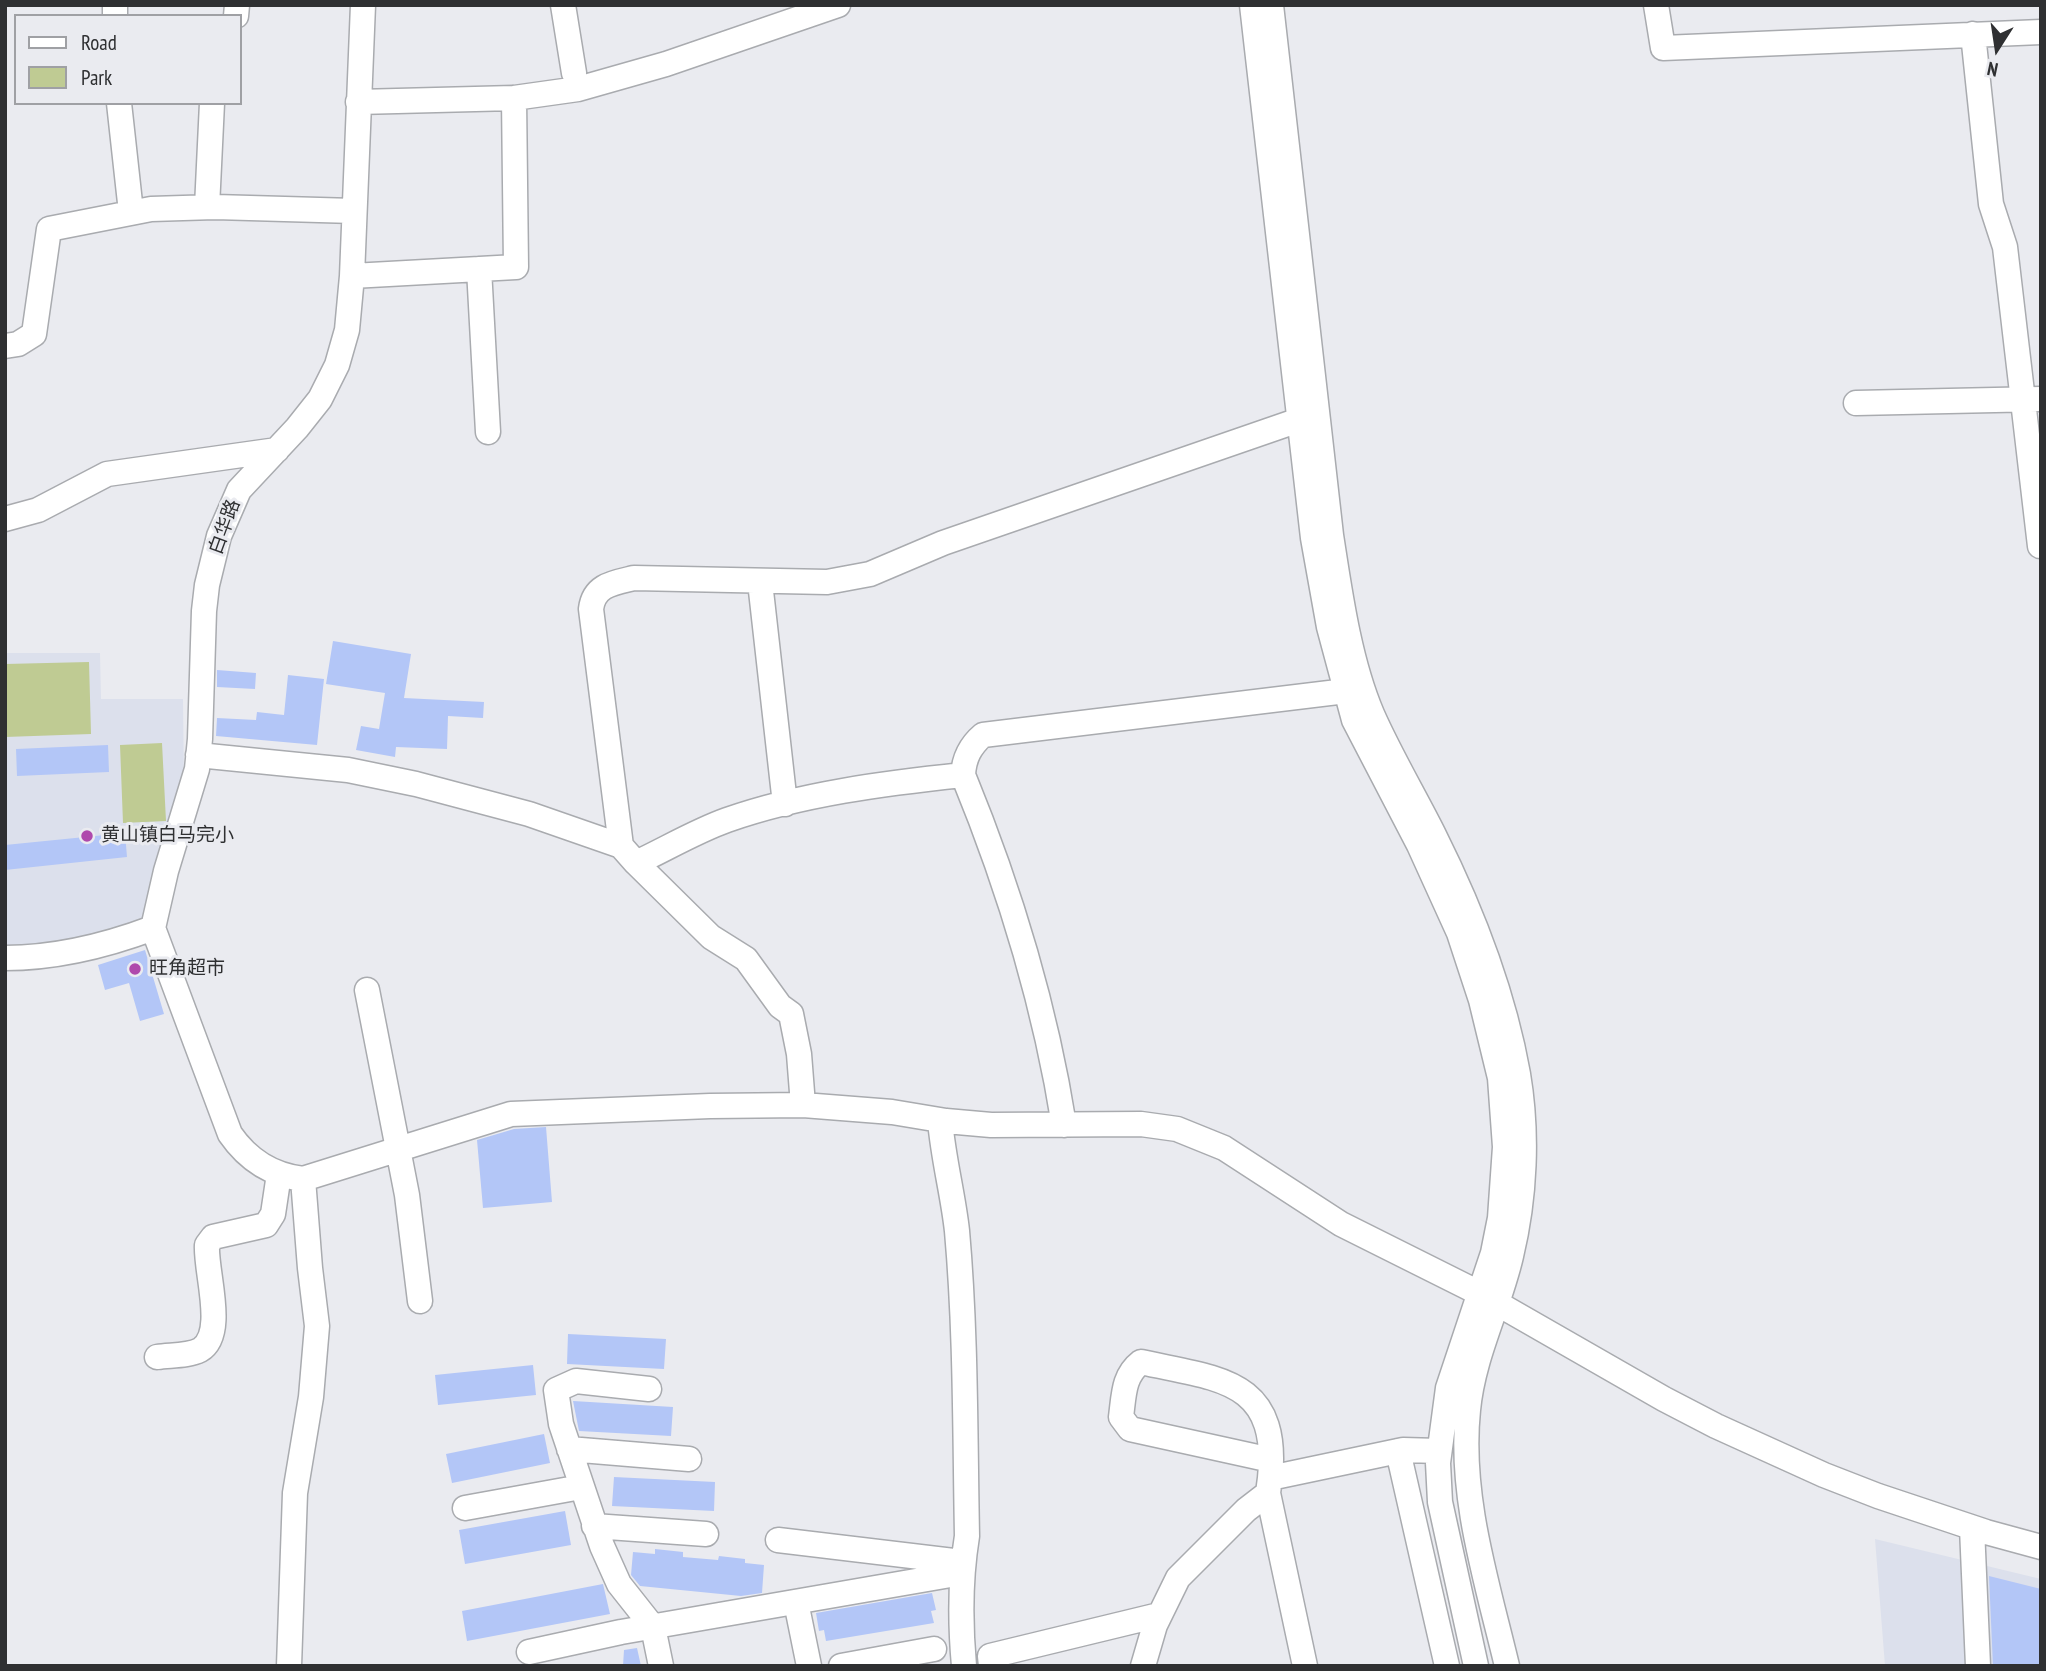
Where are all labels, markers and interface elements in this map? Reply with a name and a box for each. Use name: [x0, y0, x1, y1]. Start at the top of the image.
legend: [14, 14, 242, 105]
north arrow: [1962, 14, 2032, 84]
text: Road: [81, 29, 117, 56]
text: N: [1985, 57, 2000, 82]
text: Park: [81, 64, 112, 91]
street label: 白华路: [205, 496, 245, 558]
place label: 黄山镇白马完小: [101, 825, 234, 847]
marker: 黄山镇白马完小: [79, 828, 95, 844]
place label: 旺角超市: [149, 958, 225, 980]
marker: 旺角超市: [127, 961, 143, 977]

